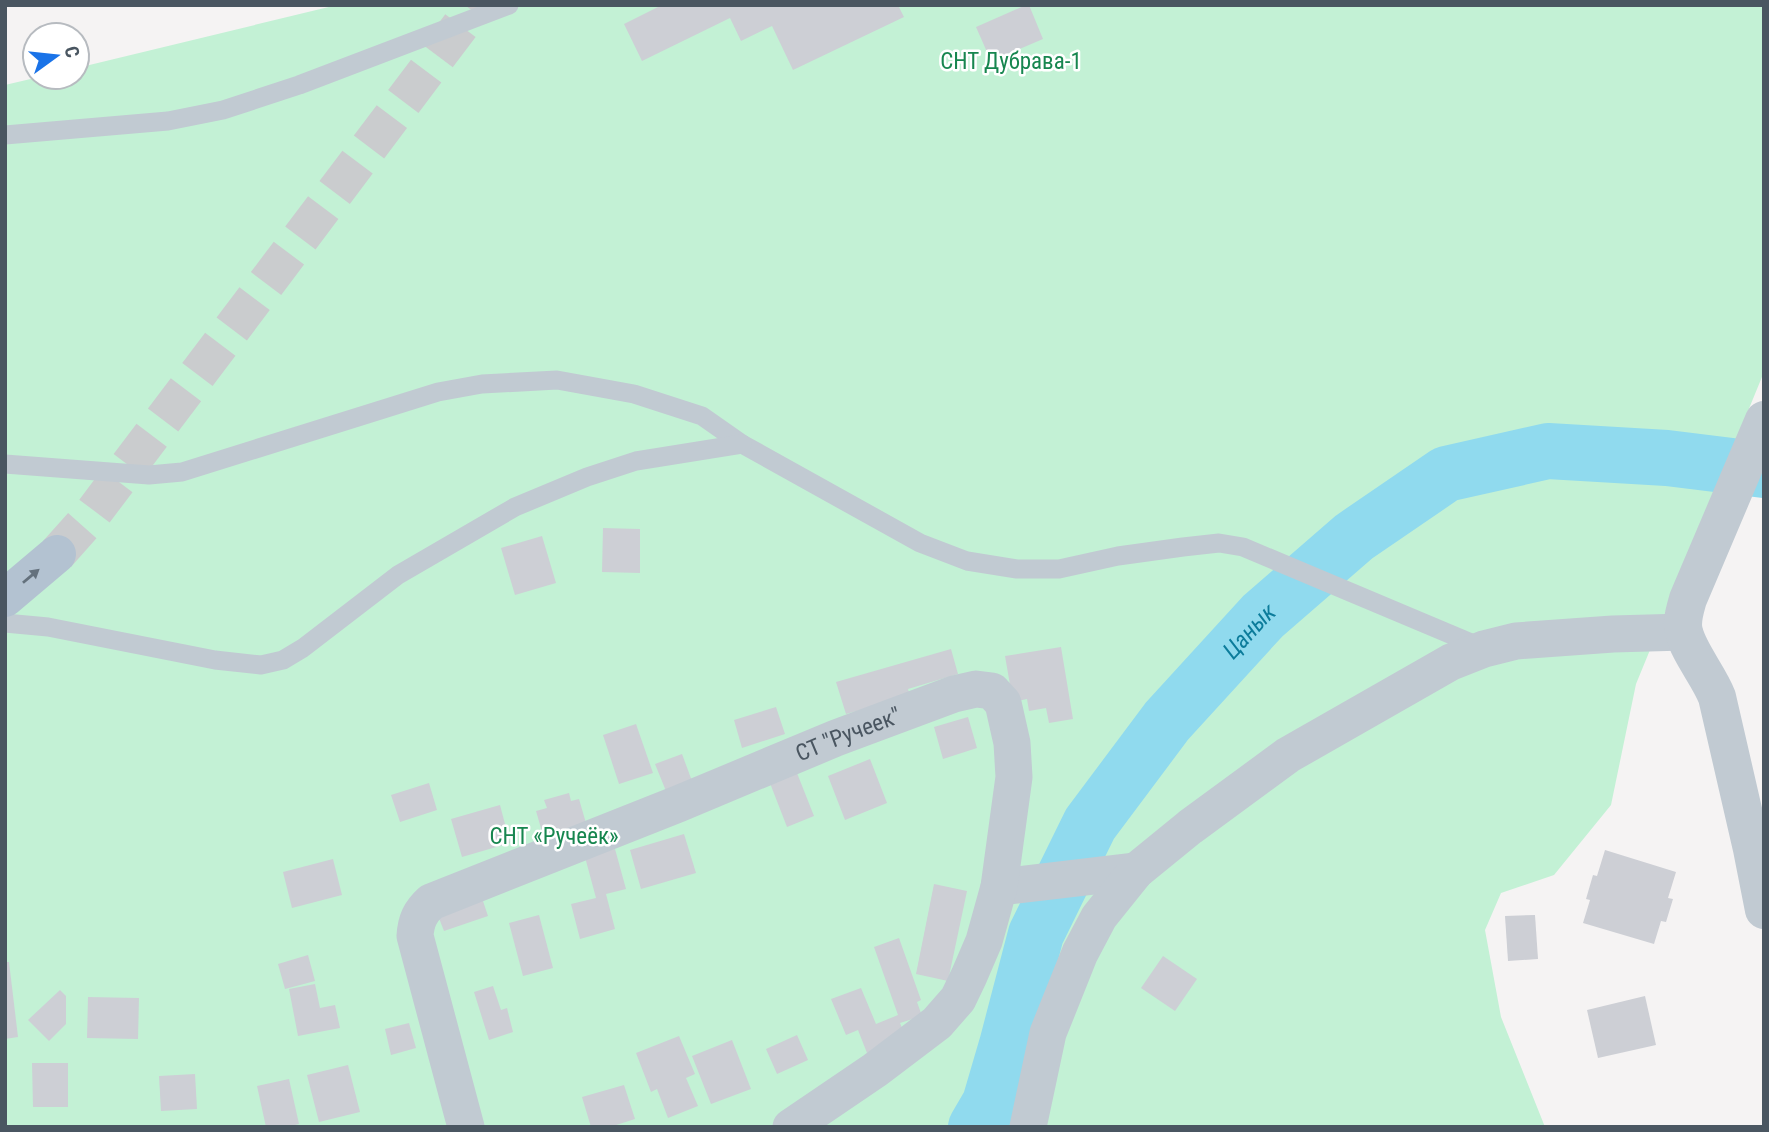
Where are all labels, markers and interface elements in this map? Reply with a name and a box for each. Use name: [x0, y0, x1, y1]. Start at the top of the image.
north arrow: [21, 21, 91, 91]
text: С: [59, 44, 84, 60]
park label: СНТ Дубрава-1: [940, 48, 1082, 75]
one-way arrow: [23, 569, 40, 584]
water label: Цанык: [1217, 597, 1282, 664]
street label: СТ "Ручеек": [792, 702, 905, 767]
park label: СНТ «Ручеёк»: [489, 823, 619, 850]

